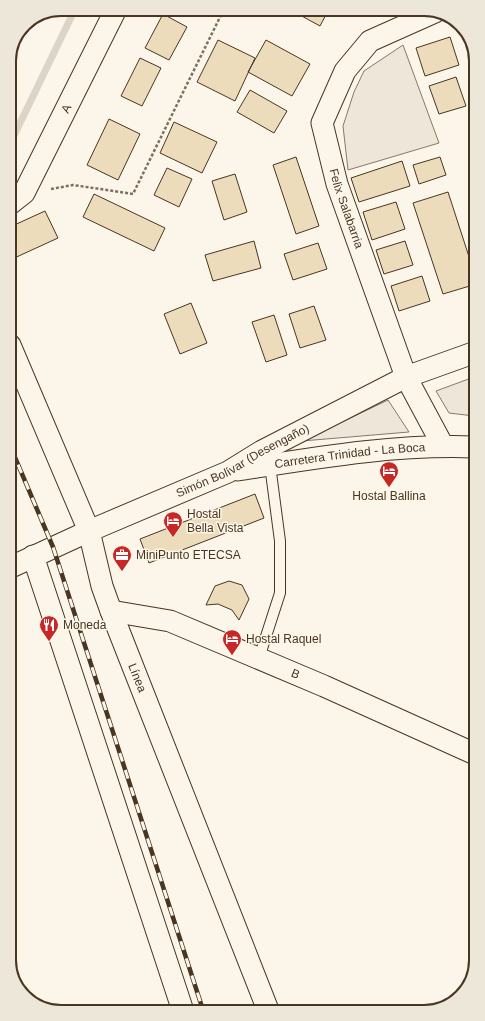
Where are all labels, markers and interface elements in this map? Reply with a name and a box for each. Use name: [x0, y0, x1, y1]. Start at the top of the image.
street label: A: [58, 102, 74, 115]
street label: Felix Salabarria: [326, 167, 367, 251]
street label: Simón Bolívar (Desengaño): [174, 421, 311, 500]
street label: Carretera Trinidad - La Boca: [274, 440, 426, 471]
hotel icon: Hostal Ballina: [378, 460, 400, 488]
place label: Hostal Ballina: [352, 489, 426, 503]
place label: Hostal Bella Vista: [187, 507, 244, 535]
hotel icon: Hostal Bella Vista: [162, 510, 184, 538]
office icon: MiniPunto ETECSA: [111, 544, 133, 572]
place label: MiniPunto ETECSA: [136, 548, 241, 562]
restaurant icon: Moneda: [38, 614, 60, 642]
place label: Moneda: [63, 618, 107, 632]
hotel icon: Hostal Raquel: [221, 628, 243, 656]
place label: Hostal Raquel: [246, 632, 321, 646]
street label: Línea: [125, 661, 149, 695]
street label: B: [289, 666, 302, 682]

